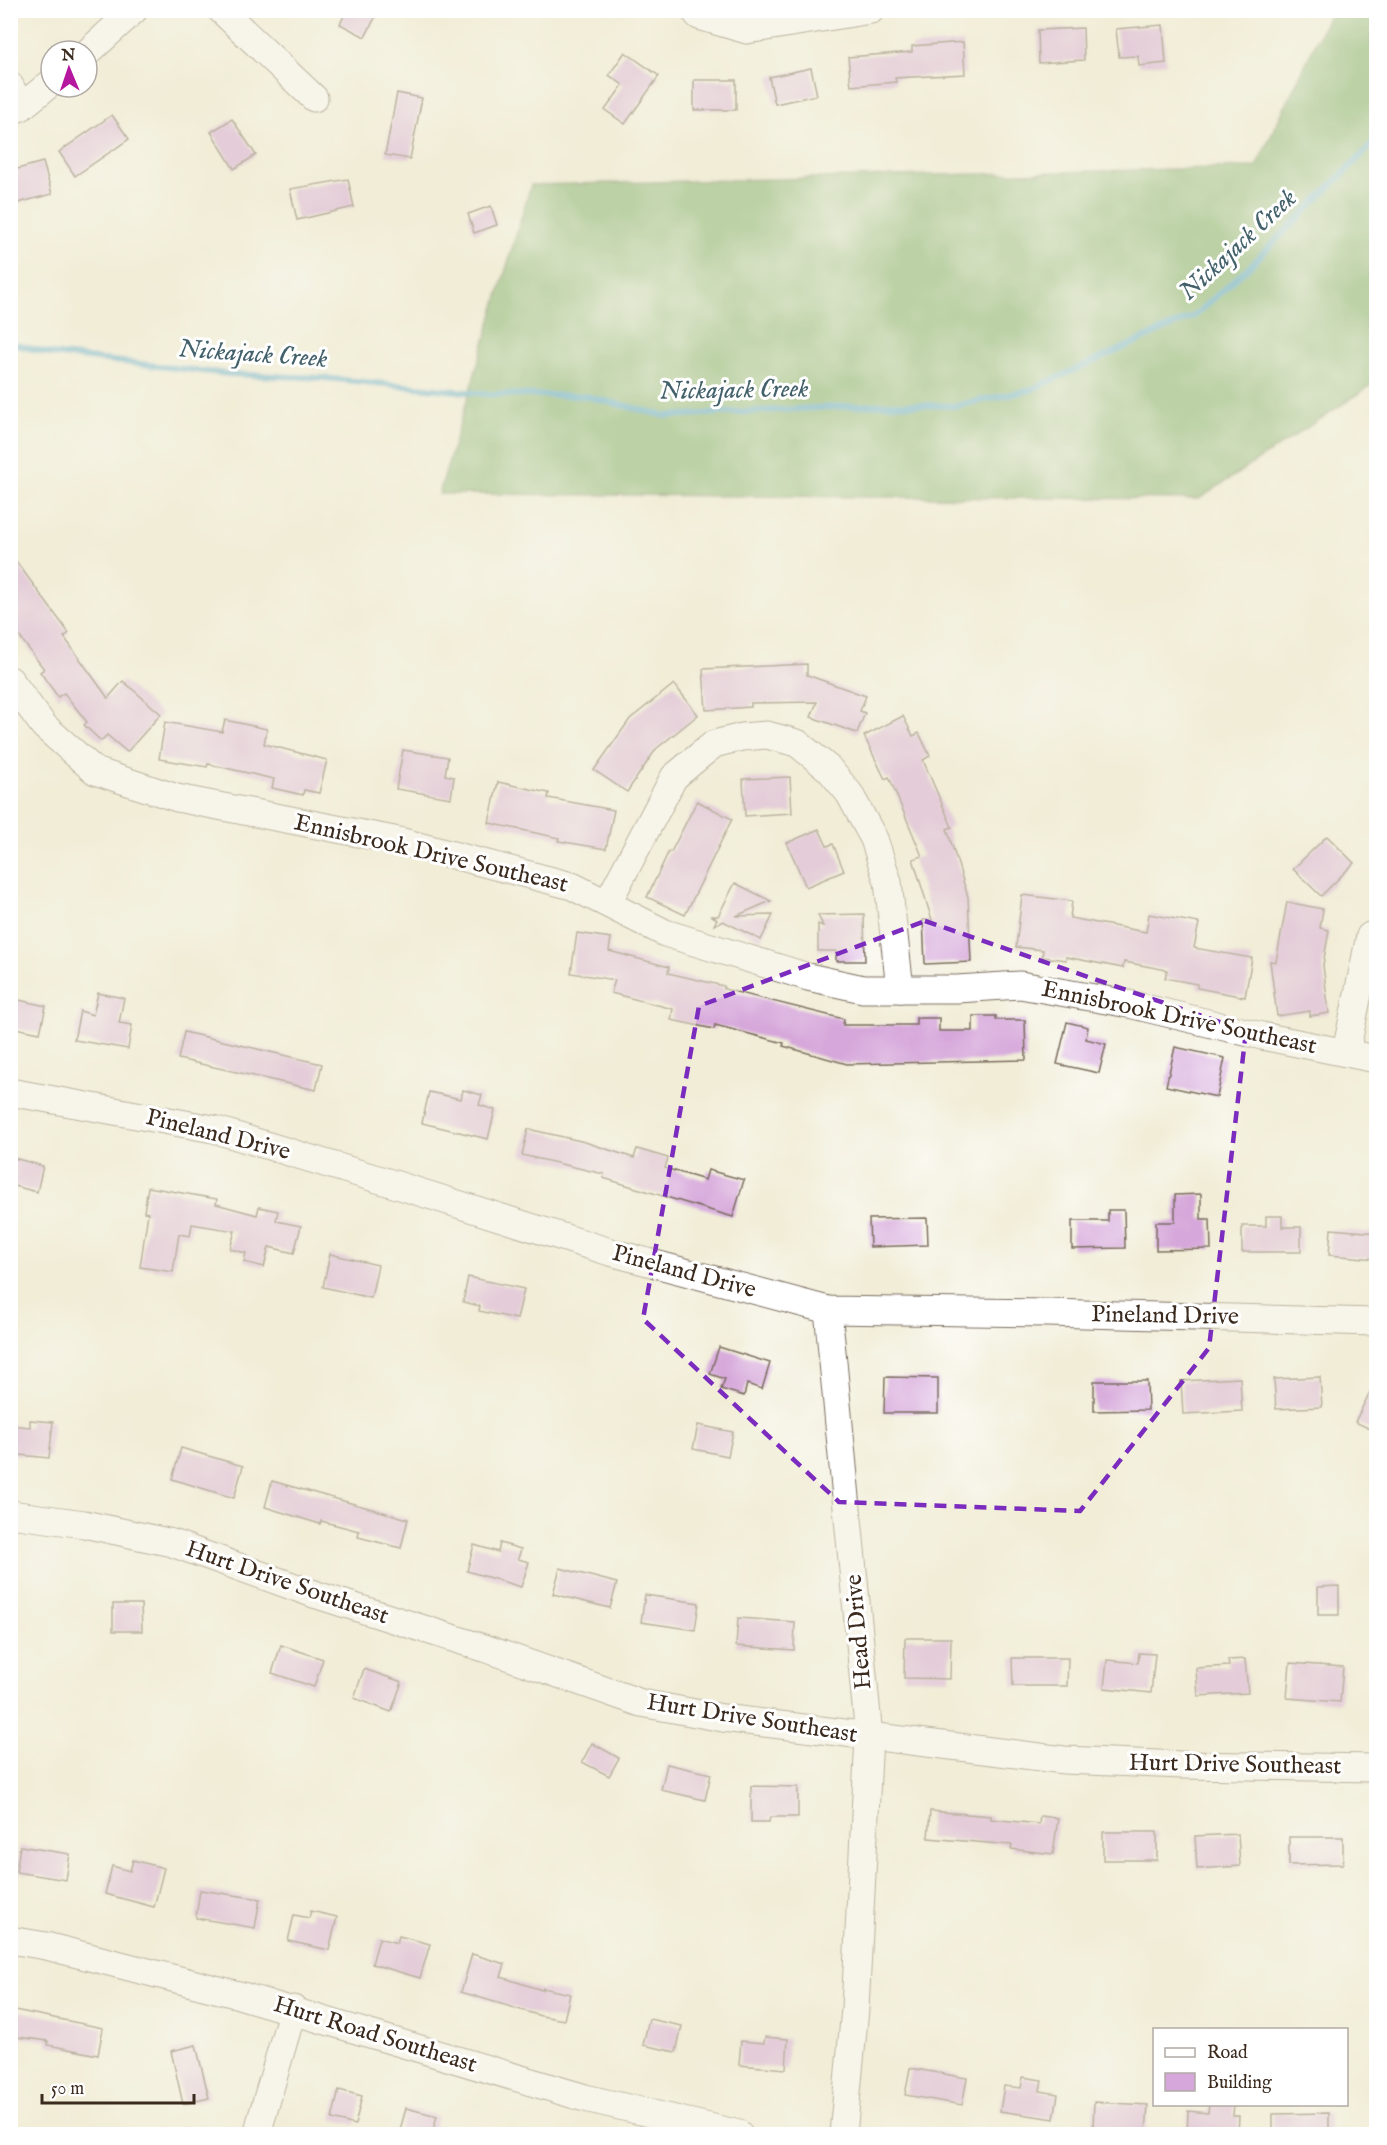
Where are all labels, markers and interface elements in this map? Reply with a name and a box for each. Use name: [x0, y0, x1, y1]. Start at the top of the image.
north arrow: [39, 39, 99, 99]
text: N: [60, 46, 76, 66]
water label: Nickajack Creek: [1172, 182, 1304, 308]
water label: Nickajack Creek: [177, 332, 329, 376]
water label: Nickajack Creek: [659, 372, 810, 408]
street label: Ennisbrook Drive Southeast: [291, 807, 571, 901]
street label: Ennisbrook Drive Southeast: [1039, 974, 1319, 1062]
street label: Pineland Drive: [143, 1102, 293, 1168]
street label: Pineland Drive: [609, 1238, 759, 1306]
street label: Pineland Drive: [1091, 1299, 1239, 1333]
street label: Hurt Drive Southeast: [181, 1534, 393, 1632]
street label: Head Drive: [839, 1573, 879, 1691]
street label: Hurt Drive Southeast: [645, 1687, 859, 1751]
street label: Hurt Drive Southeast: [1128, 1748, 1342, 1782]
street label: Hurt Road Southeast: [270, 1989, 480, 2081]
legend: [1153, 2028, 1348, 2106]
text: Road: [1207, 2042, 1248, 2065]
scale bar: [42, 2067, 194, 2105]
text: Building: [1207, 2072, 1272, 2095]
text: 50 m: [51, 2078, 84, 2101]

